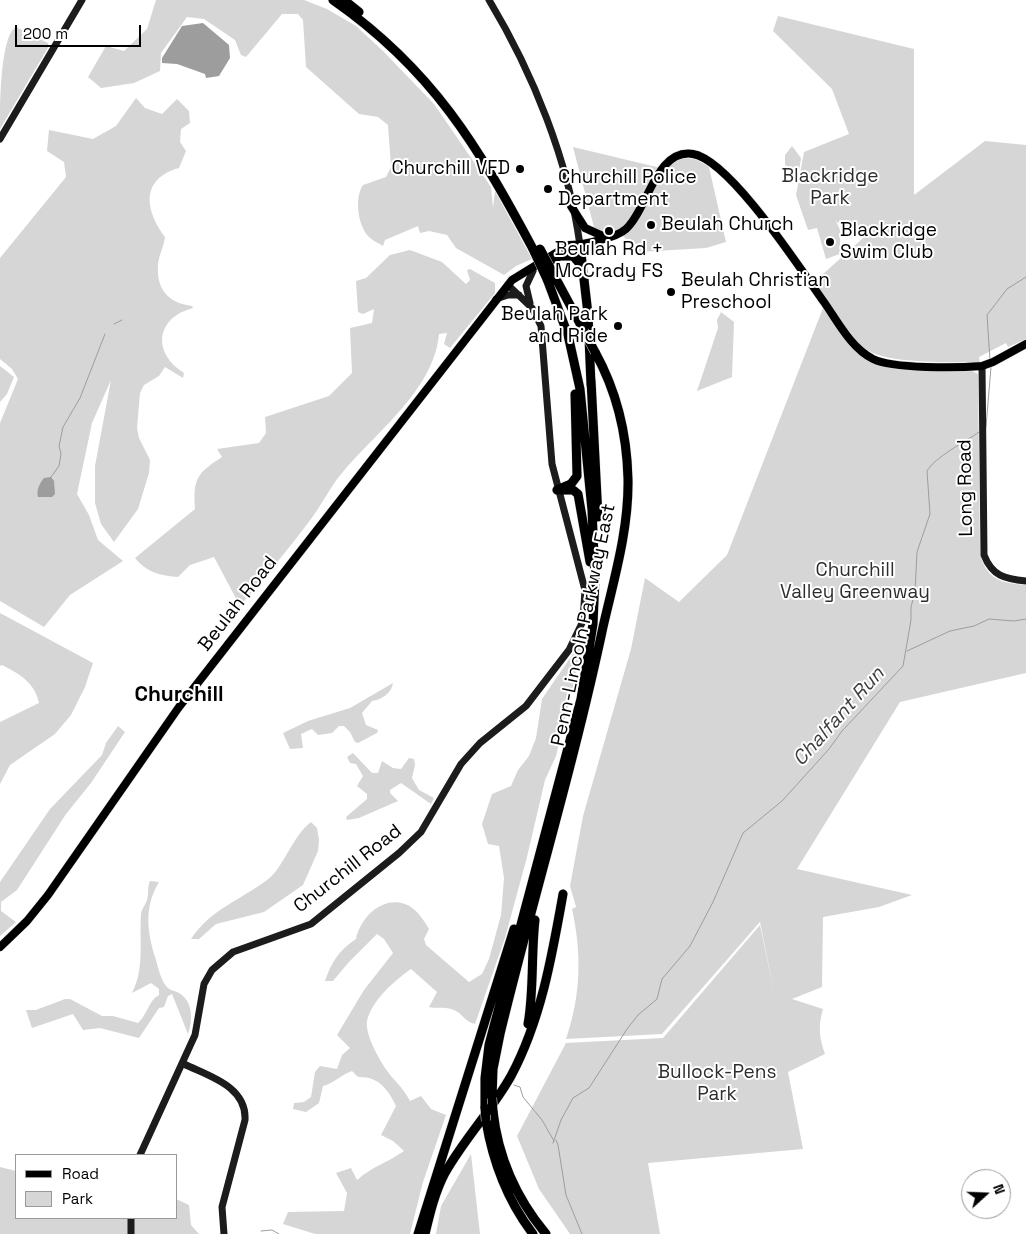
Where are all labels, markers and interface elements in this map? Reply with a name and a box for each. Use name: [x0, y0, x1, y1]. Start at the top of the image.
scale bar: [18, 15, 144, 47]
text: 200 m: [23, 24, 68, 43]
place label: Churchill VFD: [391, 158, 510, 180]
marker: Churchill VFD: [514, 163, 526, 175]
park label: Blackridge Park: [782, 166, 878, 210]
place label: Churchill Police Department: [558, 167, 697, 211]
marker: Churchill Police Department: [542, 183, 554, 195]
place label: Beulah Church: [661, 214, 794, 236]
marker: Beulah Church: [645, 219, 657, 231]
place label: Blackridge Swim Club: [840, 220, 937, 264]
marker: Beulah Rd + McCrady FS: [603, 225, 615, 237]
marker: Blackridge Swim Club: [824, 236, 836, 248]
place label: Beulah Rd + McCrady FS: [555, 239, 663, 283]
place label: Beulah Christian Preschool: [681, 270, 830, 314]
marker: Beulah Christian Preschool: [665, 286, 677, 298]
place label: Beulah Park and Ride: [501, 304, 608, 348]
marker: Beulah Park and Ride: [612, 320, 624, 332]
street label: Long Road: [954, 439, 978, 537]
street label: Penn-Lincoln Parkway East: [547, 502, 621, 748]
street label: Beulah Road: [194, 552, 282, 656]
park label: Churchill Valley Greenway: [780, 560, 930, 604]
water label: Chalfant Run: [788, 662, 890, 772]
district label: Churchill: [134, 682, 224, 708]
street label: Churchill Road: [290, 820, 406, 918]
park label: Bullock-Pens Park: [658, 1062, 776, 1106]
legend: [15, 1154, 178, 1219]
text: Road: [62, 1164, 99, 1183]
north arrow: [961, 1169, 1011, 1219]
text: N: [989, 1182, 1009, 1197]
text: Park: [62, 1189, 93, 1208]

